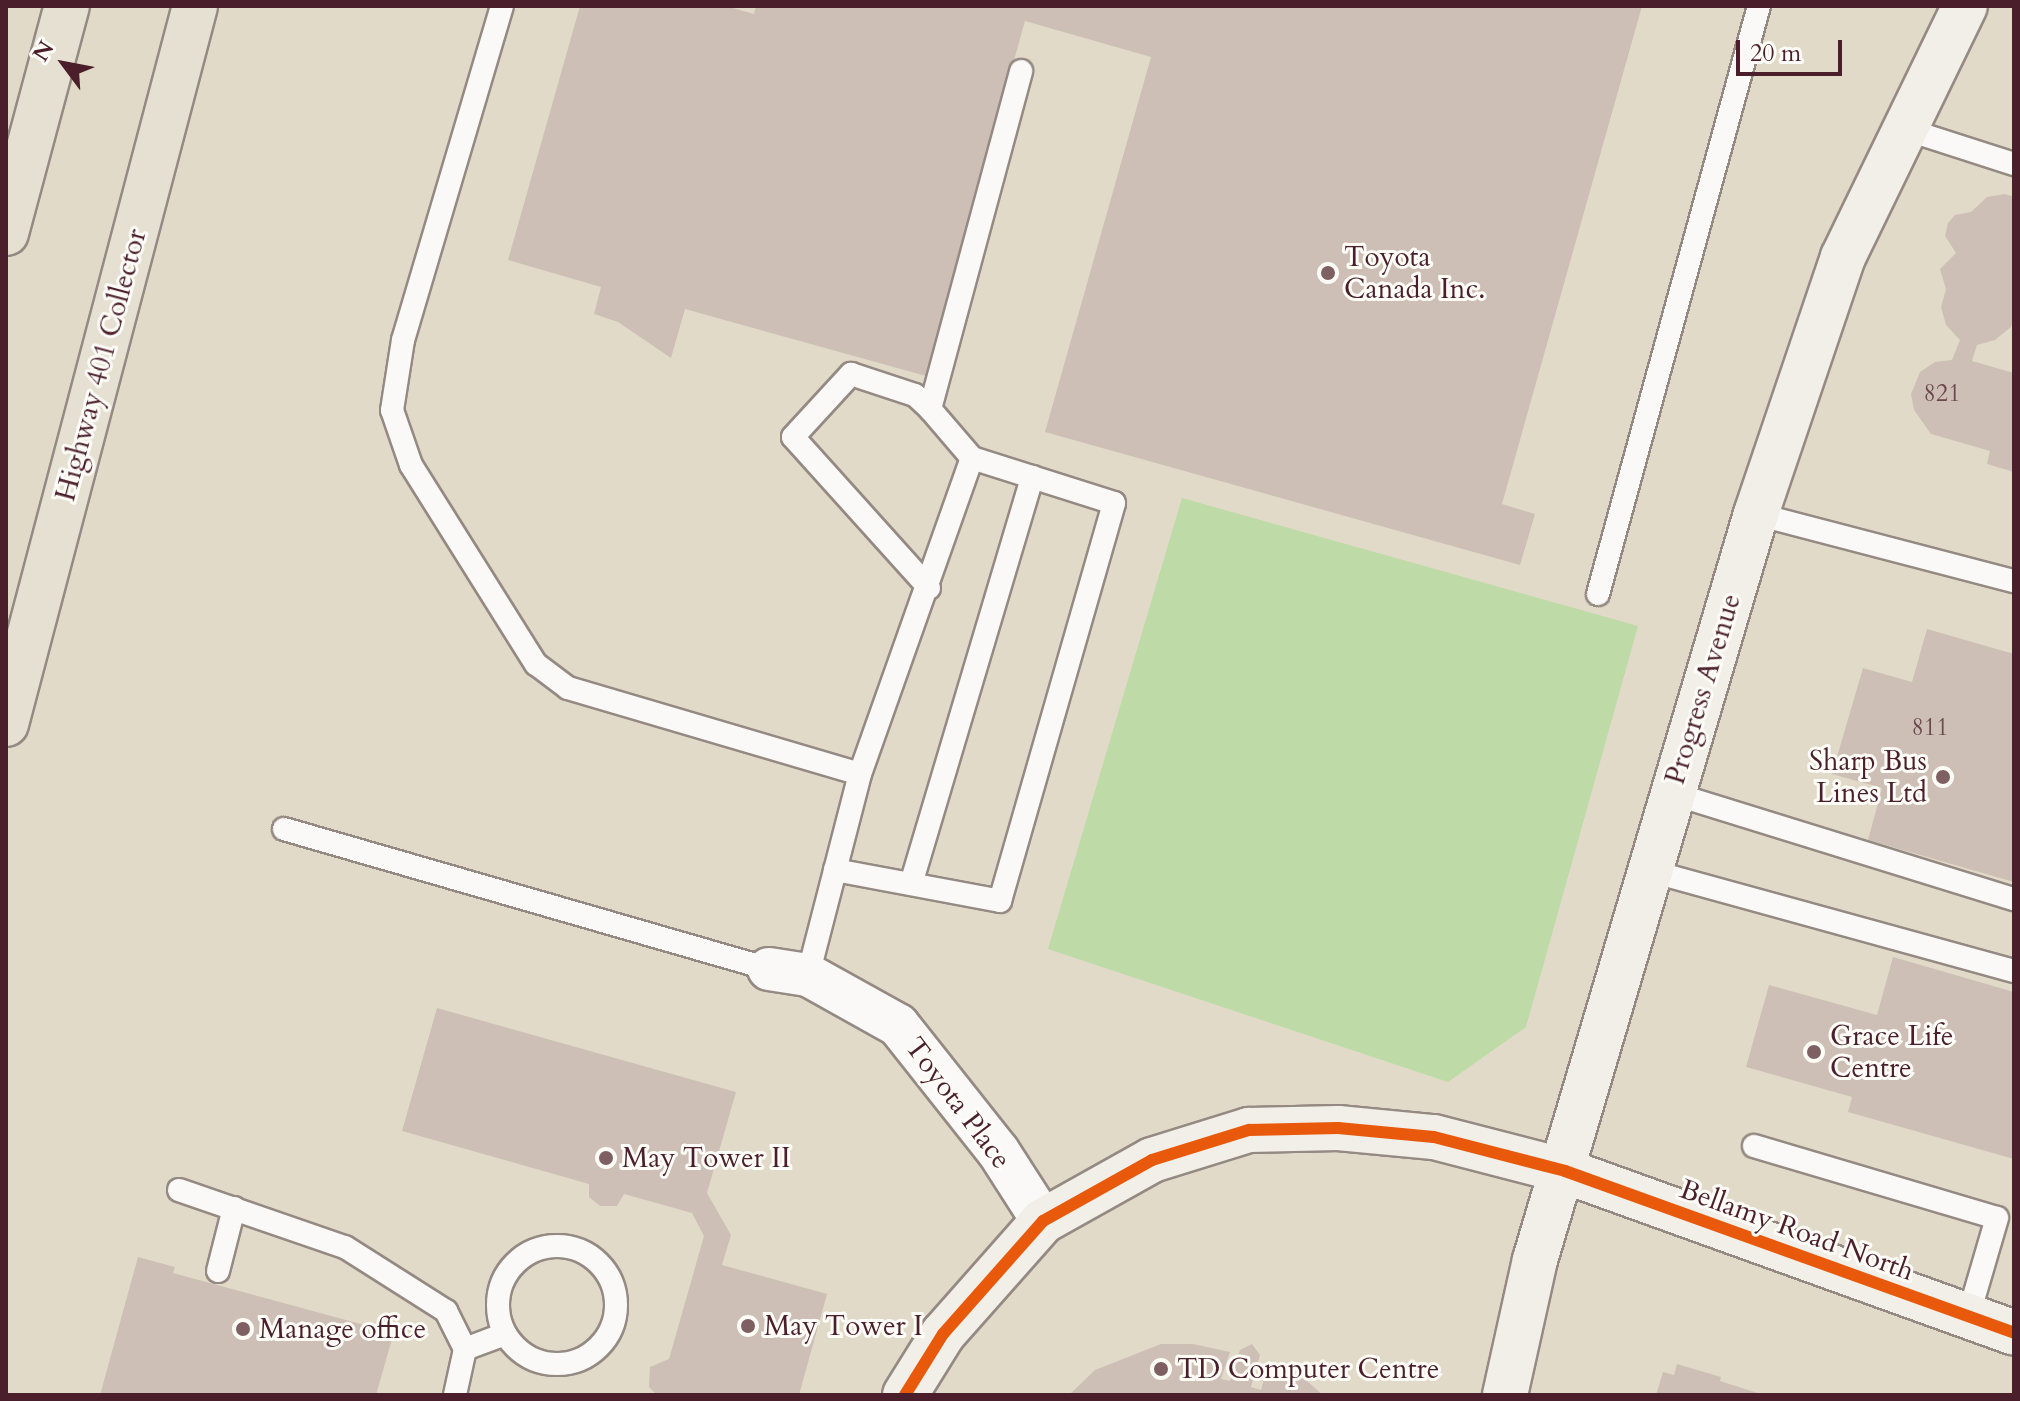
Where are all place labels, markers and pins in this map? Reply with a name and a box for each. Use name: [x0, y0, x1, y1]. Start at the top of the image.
place label: Toyota Canada Inc.: [1344, 240, 1485, 306]
marker: Toyota Canada Inc.: [1319, 264, 1337, 282]
place label: Sharp Bus Lines Ltd: [1809, 744, 1927, 810]
marker: Sharp Bus Lines Ltd: [1934, 768, 1952, 786]
place label: Grace Life Centre: [1830, 1019, 1954, 1085]
marker: Grace Life Centre: [1805, 1043, 1823, 1061]
place label: May Tower II: [622, 1141, 790, 1175]
marker: May Tower II: [597, 1149, 615, 1167]
place label: May Tower I: [764, 1309, 923, 1343]
place label: Manage office: [259, 1312, 426, 1346]
marker: May Tower I: [739, 1317, 757, 1335]
marker: Manage office: [234, 1320, 252, 1338]
place label: TD Computer Centre: [1177, 1352, 1439, 1386]
marker: TD Computer Centre: [1152, 1360, 1170, 1378]

